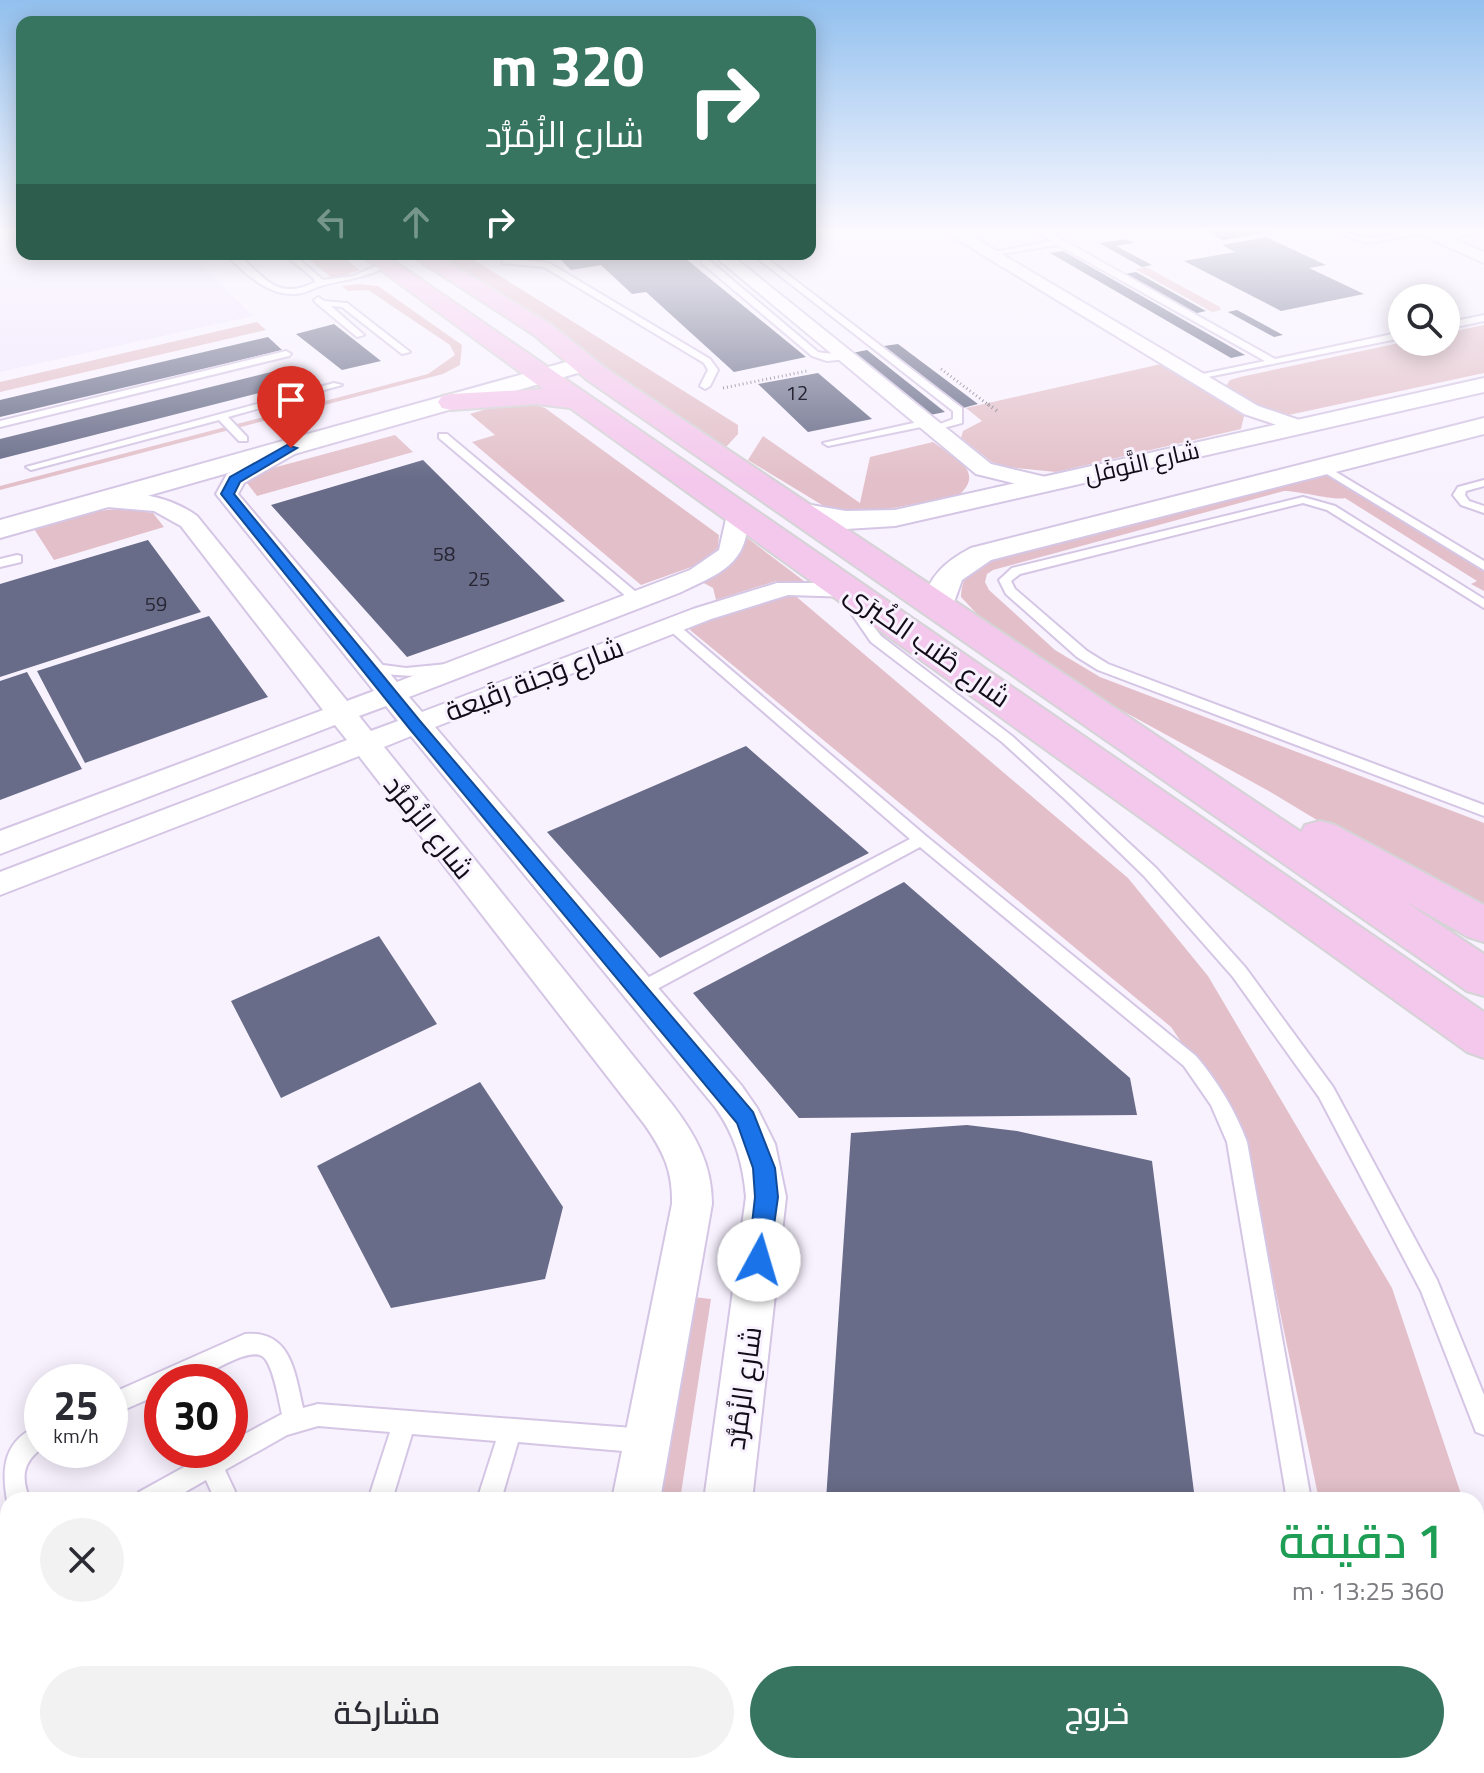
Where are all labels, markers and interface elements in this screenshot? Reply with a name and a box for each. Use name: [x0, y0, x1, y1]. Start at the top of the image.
text: 320 m: [491, 23, 644, 108]
icon: right: [672, 48, 776, 152]
text: شارع الزُمُرُّد: [485, 106, 644, 161]
icon: left: [310, 200, 354, 244]
icon: ahead: [394, 200, 438, 244]
icon: right: [478, 200, 522, 244]
map controls: [1388, 284, 1460, 356]
button: search: [1388, 284, 1460, 356]
pin: [257, 366, 325, 448]
house number: 12: [786, 377, 808, 408]
icon: arrive: [269, 378, 313, 422]
street label: شارع النَّوفَل: [1081, 431, 1203, 493]
house number: 58: [433, 538, 455, 569]
house number: 25: [468, 563, 490, 594]
street label: شارع طُنب الكُبرَى: [837, 571, 1020, 718]
house number: 59: [145, 588, 167, 619]
street label: شارع وَجنة رقَيعة: [438, 625, 629, 732]
street label: شارع الزُمُرُّد: [374, 765, 485, 888]
position arrow: [717, 1218, 801, 1302]
street label: شارع الزُمُرُّد: [713, 1324, 772, 1452]
speed limit sign: 30: [144, 1364, 248, 1468]
text: 25: [54, 1375, 98, 1436]
text: km/h: [53, 1420, 99, 1451]
text: 1 دقيقة: [1279, 1504, 1444, 1577]
button: close: [40, 1518, 124, 1602]
text: 360 m · 13:25: [1292, 1571, 1444, 1610]
button: مشاركة: [40, 1666, 734, 1758]
button: خروج: [750, 1666, 1444, 1758]

